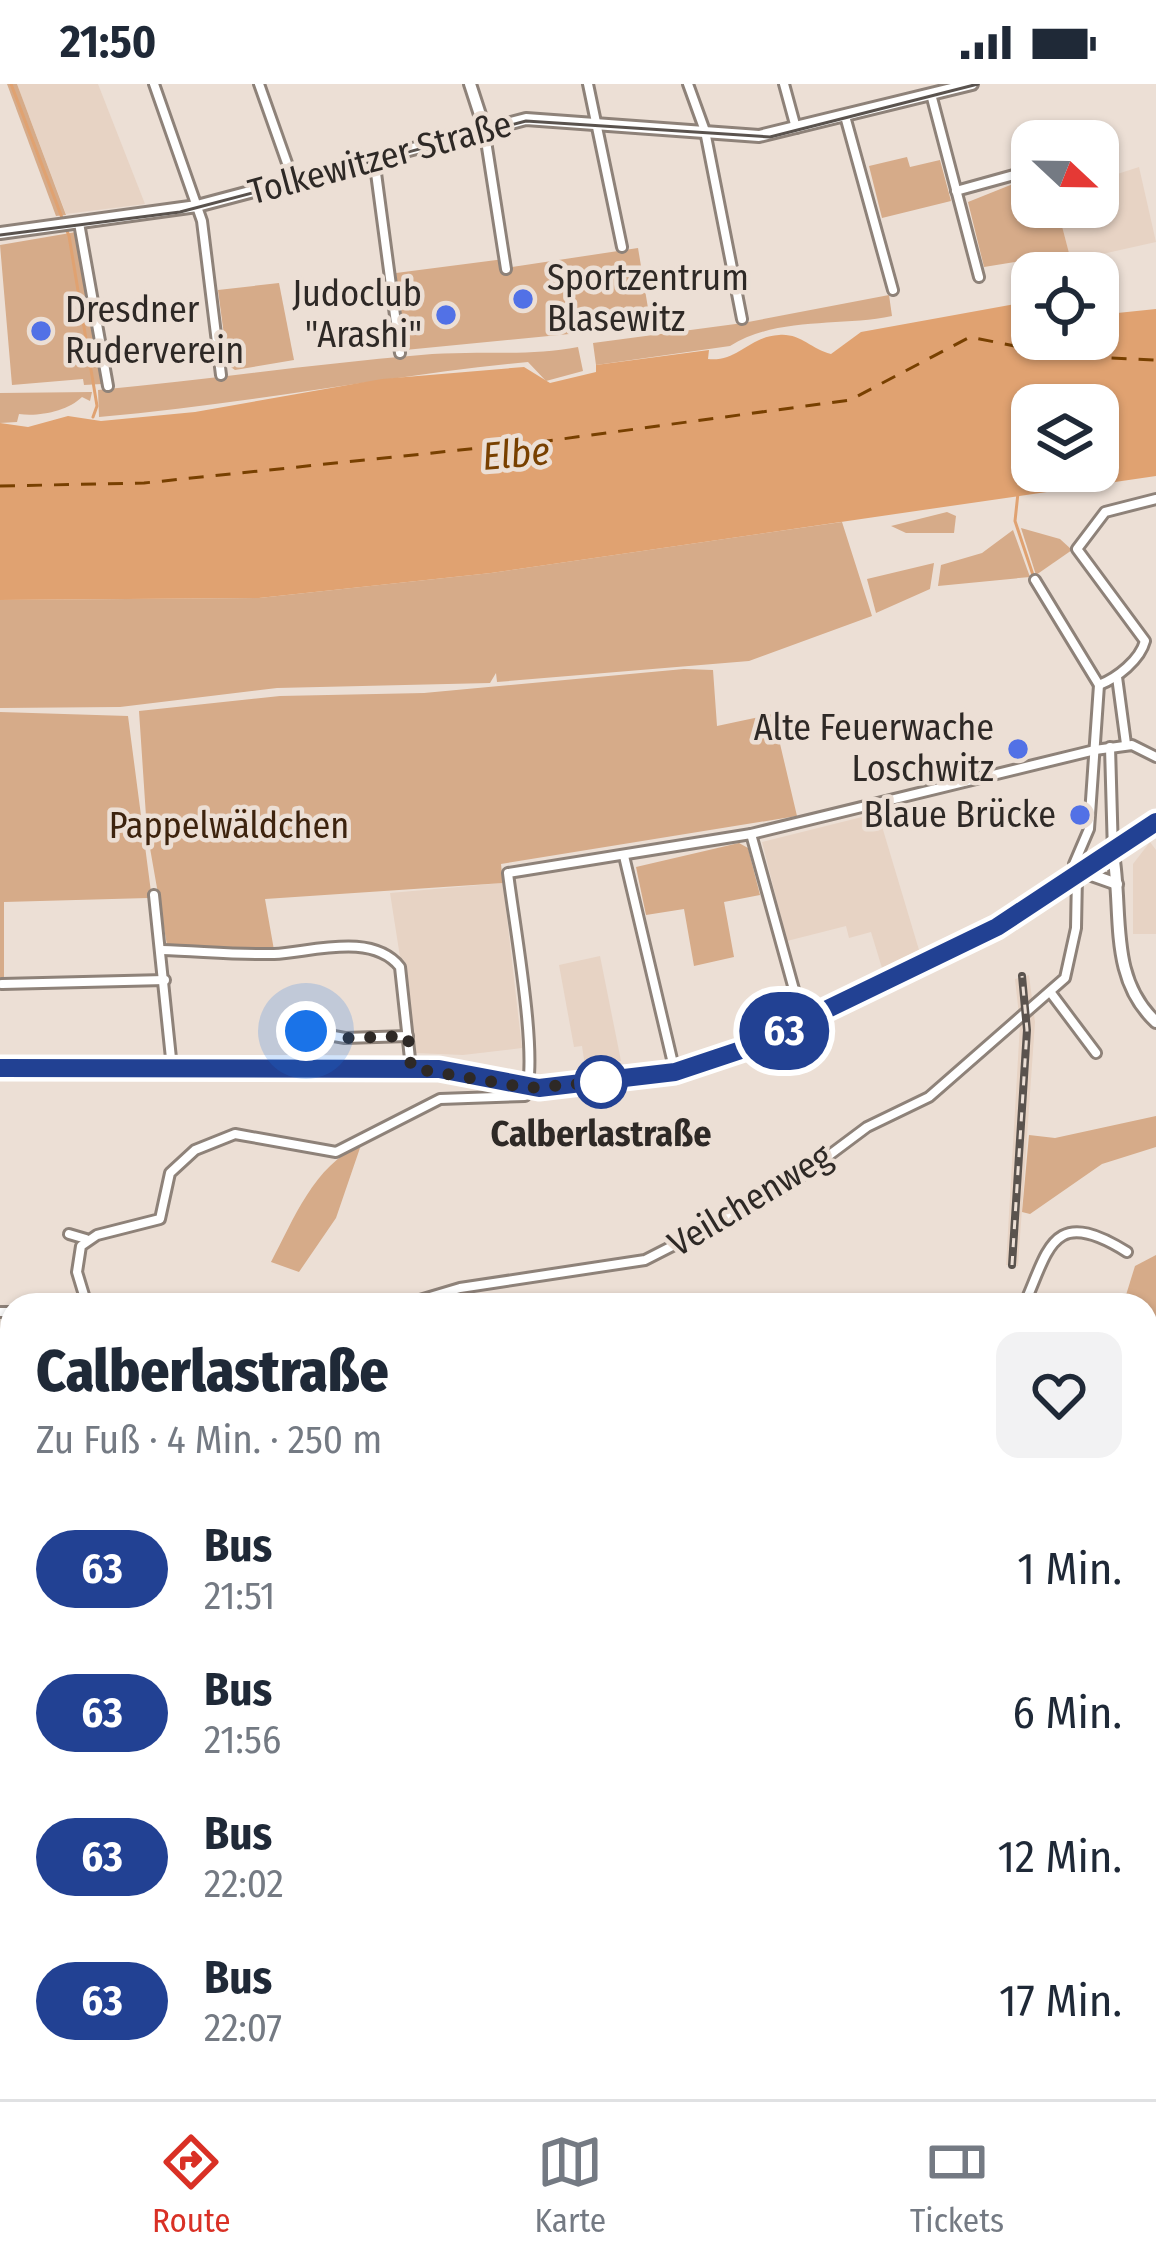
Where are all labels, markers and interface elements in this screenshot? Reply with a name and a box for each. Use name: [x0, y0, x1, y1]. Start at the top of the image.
text: 21:50: [60, 15, 156, 69]
street label: Tolkewitzer Straße: [244, 102, 516, 214]
north arrow: [1011, 120, 1119, 228]
map controls: [1011, 120, 1119, 492]
button: locate: [1011, 252, 1119, 360]
place label: Sportzentrum Blasewitz: [547, 256, 749, 341]
place label: Judoclub "Arashi": [292, 272, 422, 357]
marker: Sportzentrum Blasewitz: [510, 286, 536, 312]
place label: Dresdner Ruderverein: [65, 288, 244, 373]
marker: Judoclub "Arashi": [433, 302, 459, 328]
marker: Dresdner Ruderverein: [28, 318, 54, 344]
button: layers: [1011, 384, 1119, 492]
water label: Elbe: [480, 428, 552, 480]
place label: Alte Feuerwache Loschwitz: [754, 706, 994, 791]
marker: Alte Feuerwache Loschwitz: [1005, 736, 1031, 762]
place label: Blaue Brücke: [864, 793, 1056, 837]
marker: Blaue Brücke: [1067, 802, 1093, 828]
park label: Pappelwäldchen: [109, 804, 349, 848]
line badge: 63: [730, 992, 838, 1070]
your location: [276, 1001, 336, 1061]
text: 63: [763, 1006, 805, 1056]
marker: Calberlastraße: [576, 1057, 626, 1107]
place label: Calberlastraße: [491, 1112, 711, 1156]
street label: Veilchenweg: [660, 1134, 840, 1266]
button: heart: [996, 1332, 1122, 1458]
text: Calberlastraße: [36, 1338, 389, 1406]
text: Zu Fuß · 4 Min. · 250 m: [36, 1417, 382, 1463]
text: Bus: [204, 1519, 272, 1573]
text: 1 Min.: [1017, 1542, 1122, 1596]
text: 63: [81, 1544, 123, 1594]
text: 21:51: [204, 1573, 275, 1619]
text: Bus: [204, 1663, 272, 1717]
text: 6 Min.: [1013, 1686, 1122, 1740]
text: 63: [81, 1688, 123, 1738]
text: 21:56: [204, 1717, 281, 1763]
text: Bus: [204, 1807, 272, 1861]
text: 12 Min.: [997, 1830, 1122, 1884]
text: 63: [81, 1832, 123, 1882]
text: 22:02: [204, 1861, 284, 1907]
text: Bus: [204, 1951, 272, 2005]
text: 17 Min.: [999, 1974, 1122, 2028]
text: 63: [81, 1976, 123, 2026]
text: 22:07: [204, 2005, 282, 2051]
tab: Route: [152, 2129, 231, 2241]
tab: Karte: [535, 2129, 606, 2241]
tab: Tickets: [910, 2129, 1004, 2241]

